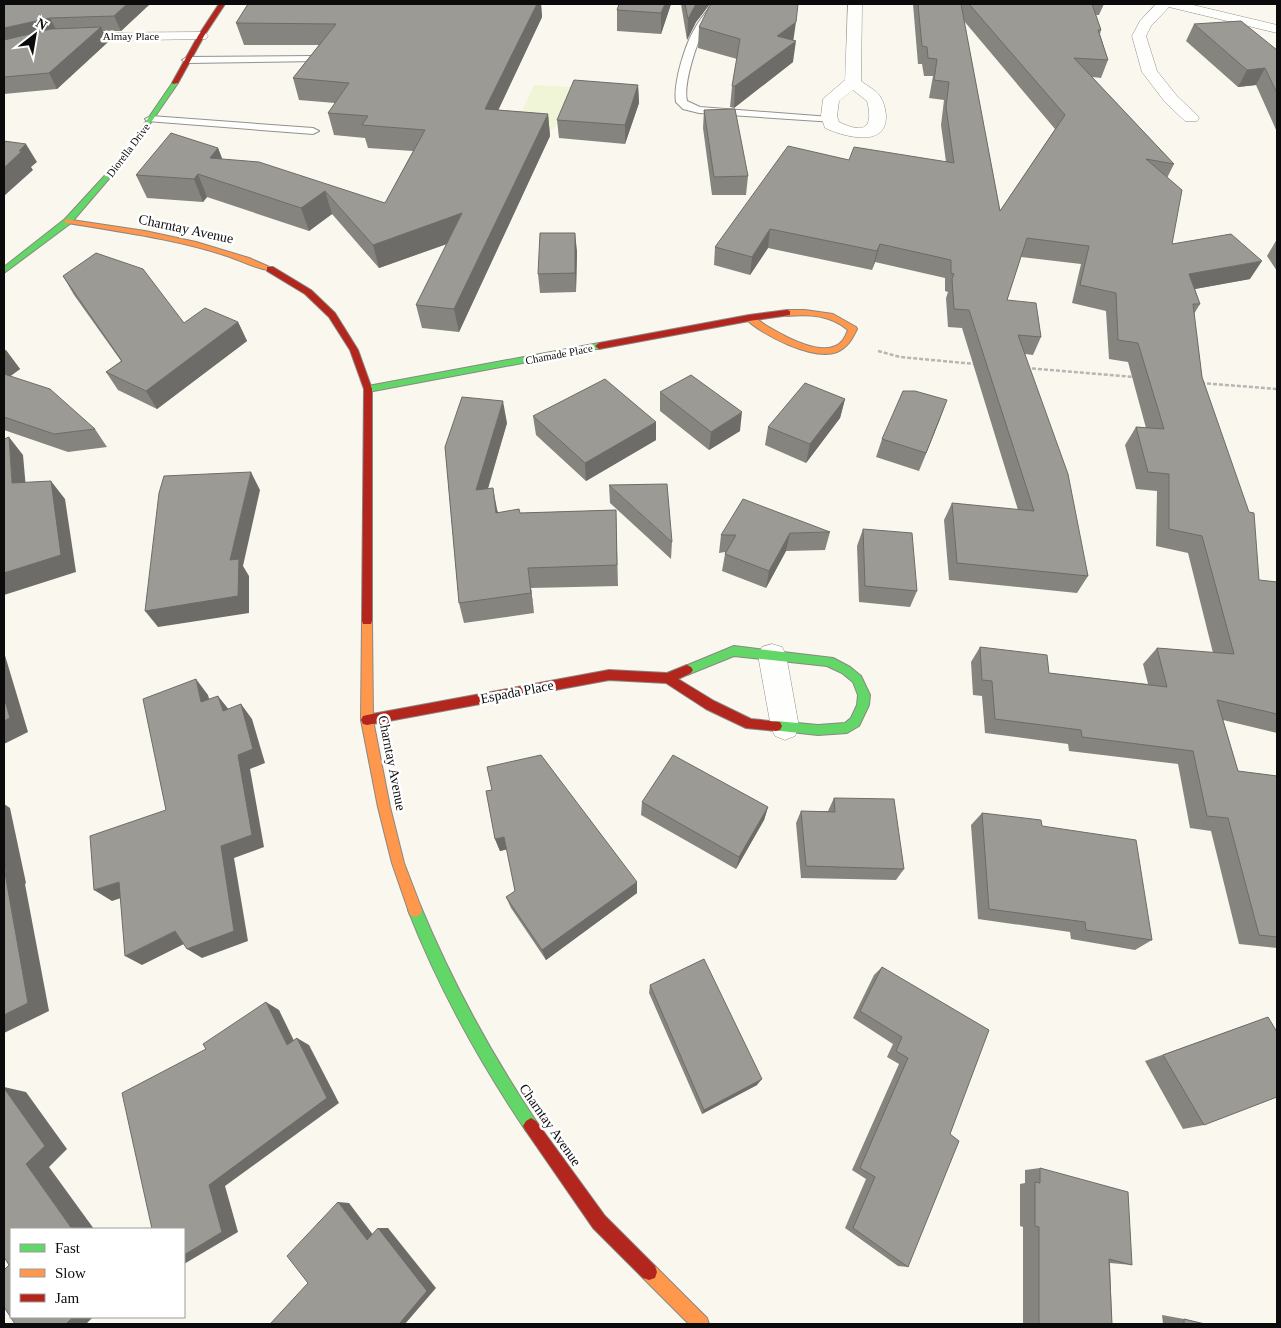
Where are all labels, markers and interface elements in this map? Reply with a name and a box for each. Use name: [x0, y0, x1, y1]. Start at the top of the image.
north arrow: [10, 10, 60, 60]
text: N: [33, 15, 50, 33]
street label: Almay Place: [103, 30, 159, 42]
street label: Diorella Drive: [104, 121, 152, 179]
street label: Charntay Avenue: [137, 212, 235, 246]
street label: Chamade Place: [524, 342, 594, 366]
street label: Espada Place: [479, 678, 555, 706]
street label: Charntay Avenue: [375, 714, 409, 812]
street label: Charntay Avenue: [516, 1081, 584, 1169]
legend: [10, 1228, 185, 1318]
text: Fast: [55, 1240, 81, 1256]
text: Slow: [55, 1265, 86, 1281]
text: Jam: [55, 1290, 79, 1306]

